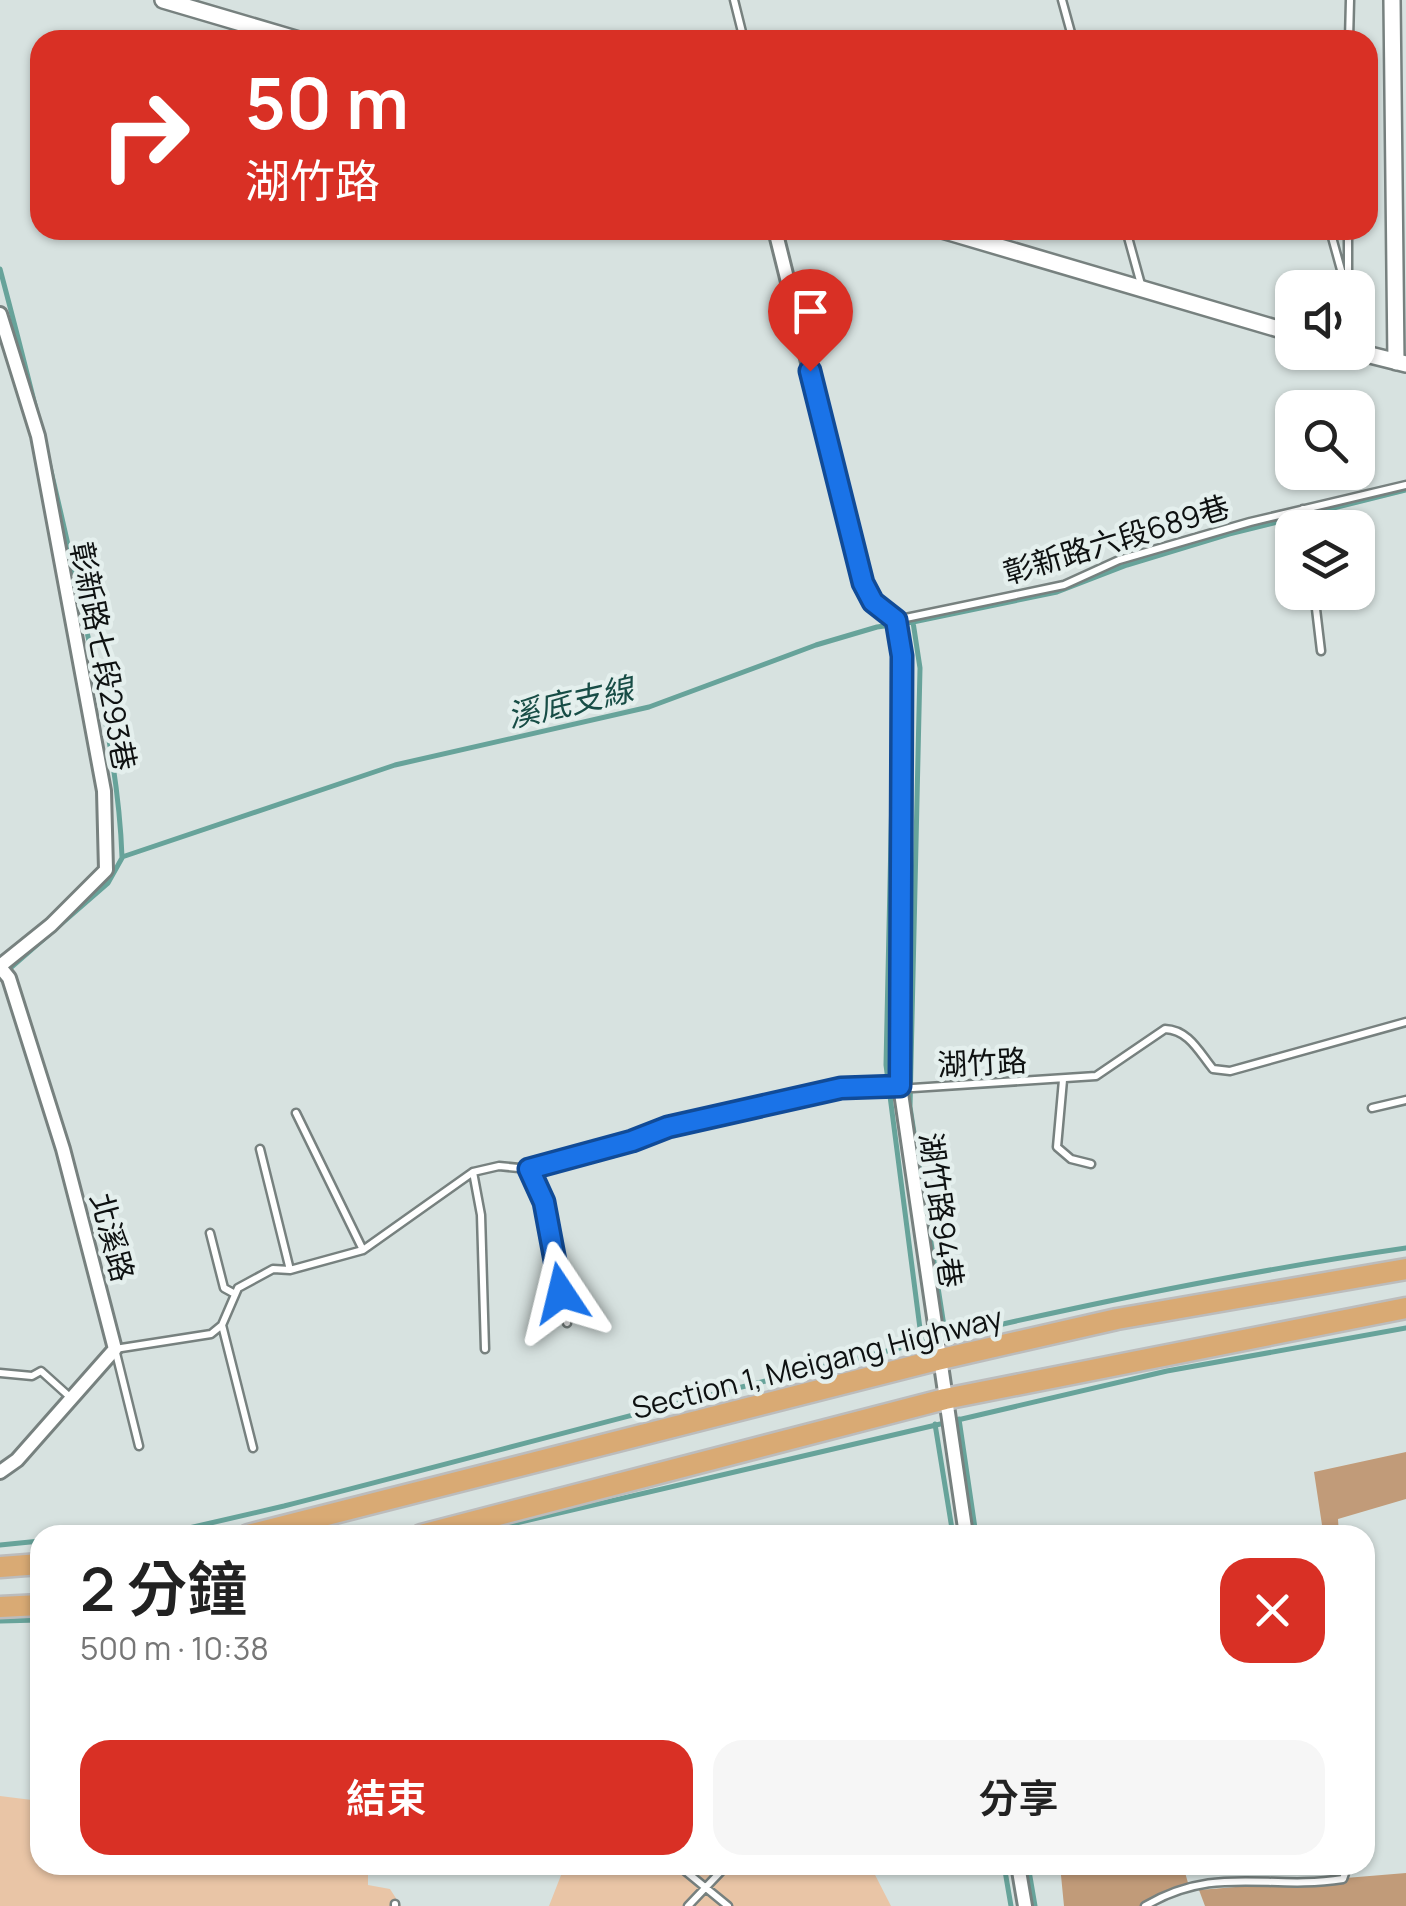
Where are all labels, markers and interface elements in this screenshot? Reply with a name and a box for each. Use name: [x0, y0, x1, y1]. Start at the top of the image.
text: 50 m: [245, 54, 409, 150]
icon: right: [80, 70, 210, 200]
text: 湖竹路: [245, 149, 380, 211]
pin: [768, 269, 853, 372]
map controls: [1275, 270, 1375, 610]
button: sound: [1275, 270, 1375, 370]
icon: arrive: [783, 284, 838, 339]
button: search: [1275, 390, 1375, 490]
street label: 彰新路六段689巷: [998, 485, 1234, 593]
button: layers: [1275, 510, 1375, 610]
street label: 彰新路七段293巷: [62, 538, 146, 774]
water label: 溪底支線: [503, 665, 640, 738]
street label: 湖竹路: [936, 1039, 1028, 1085]
street label: 湖竹路94巷: [911, 1130, 973, 1290]
street label: 北溪路: [82, 1188, 144, 1286]
position arrow: [509, 1241, 613, 1345]
street label: Section 1, Meigang Highway: [628, 1296, 1007, 1428]
text: 2 分鐘: [80, 1547, 247, 1629]
button: close: [1220, 1558, 1325, 1663]
text: 500 m · 10:38: [80, 1626, 269, 1670]
button: 結束: [80, 1740, 693, 1855]
button: 分享: [713, 1740, 1325, 1855]

